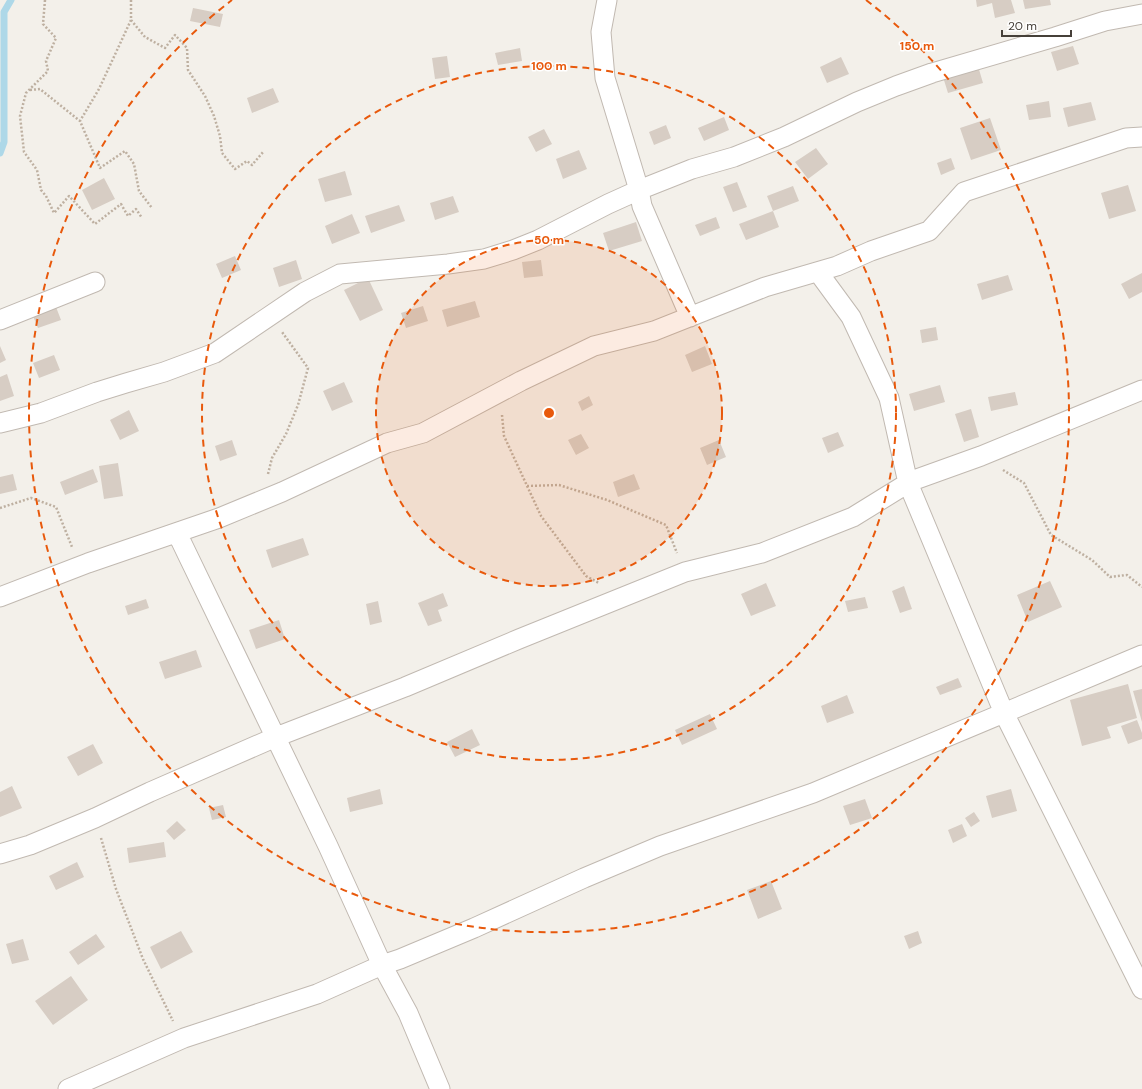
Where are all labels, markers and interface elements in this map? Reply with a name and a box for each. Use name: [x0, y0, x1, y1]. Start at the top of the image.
scale bar: [1002, 12, 1071, 38]
text: 20 m: [1008, 18, 1037, 34]
text: 150 m: [900, 38, 934, 54]
text: 100 m: [531, 58, 567, 74]
text: 50 m: [534, 232, 564, 248]
centre of rings: [542, 406, 556, 420]

